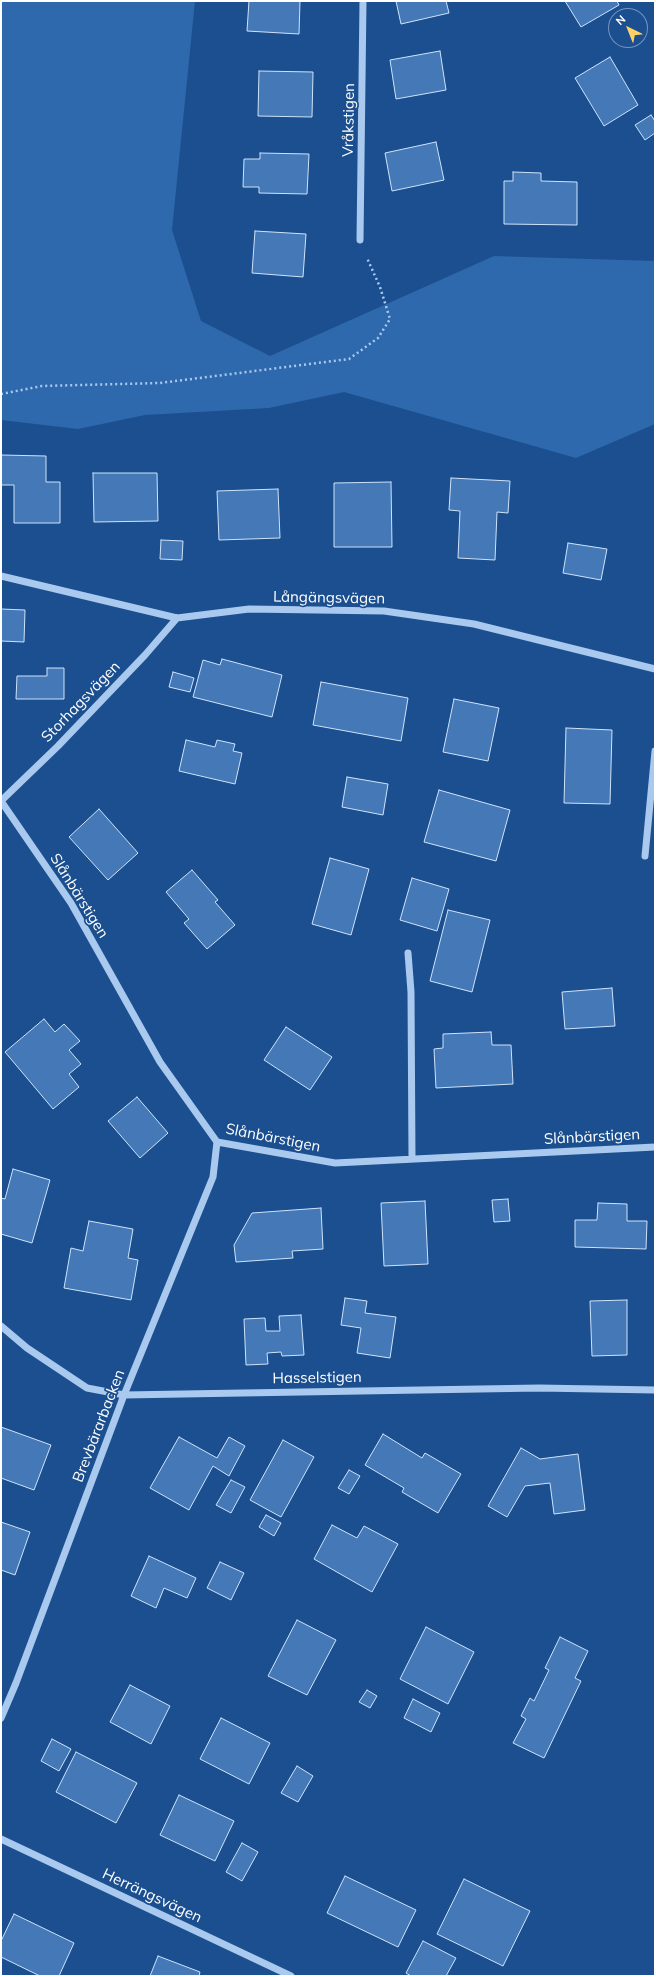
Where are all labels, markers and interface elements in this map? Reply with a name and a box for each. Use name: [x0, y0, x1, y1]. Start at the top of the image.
north arrow: [608, 8, 648, 48]
text: N: [613, 12, 628, 28]
street label: Vråkstigen: [339, 83, 359, 157]
street label: Långängsvägen: [273, 588, 385, 608]
street label: Storhagsvägen: [38, 658, 124, 746]
street label: Slånbärstigen: [46, 850, 112, 942]
street label: Slånbärstigen: [224, 1120, 322, 1156]
street label: Slånbärstigen: [543, 1125, 641, 1149]
street label: Brevbärarbacken: [69, 1367, 129, 1485]
street label: Hasselstigen: [272, 1368, 362, 1388]
street label: Herrängsvägen: [99, 1865, 205, 1927]

